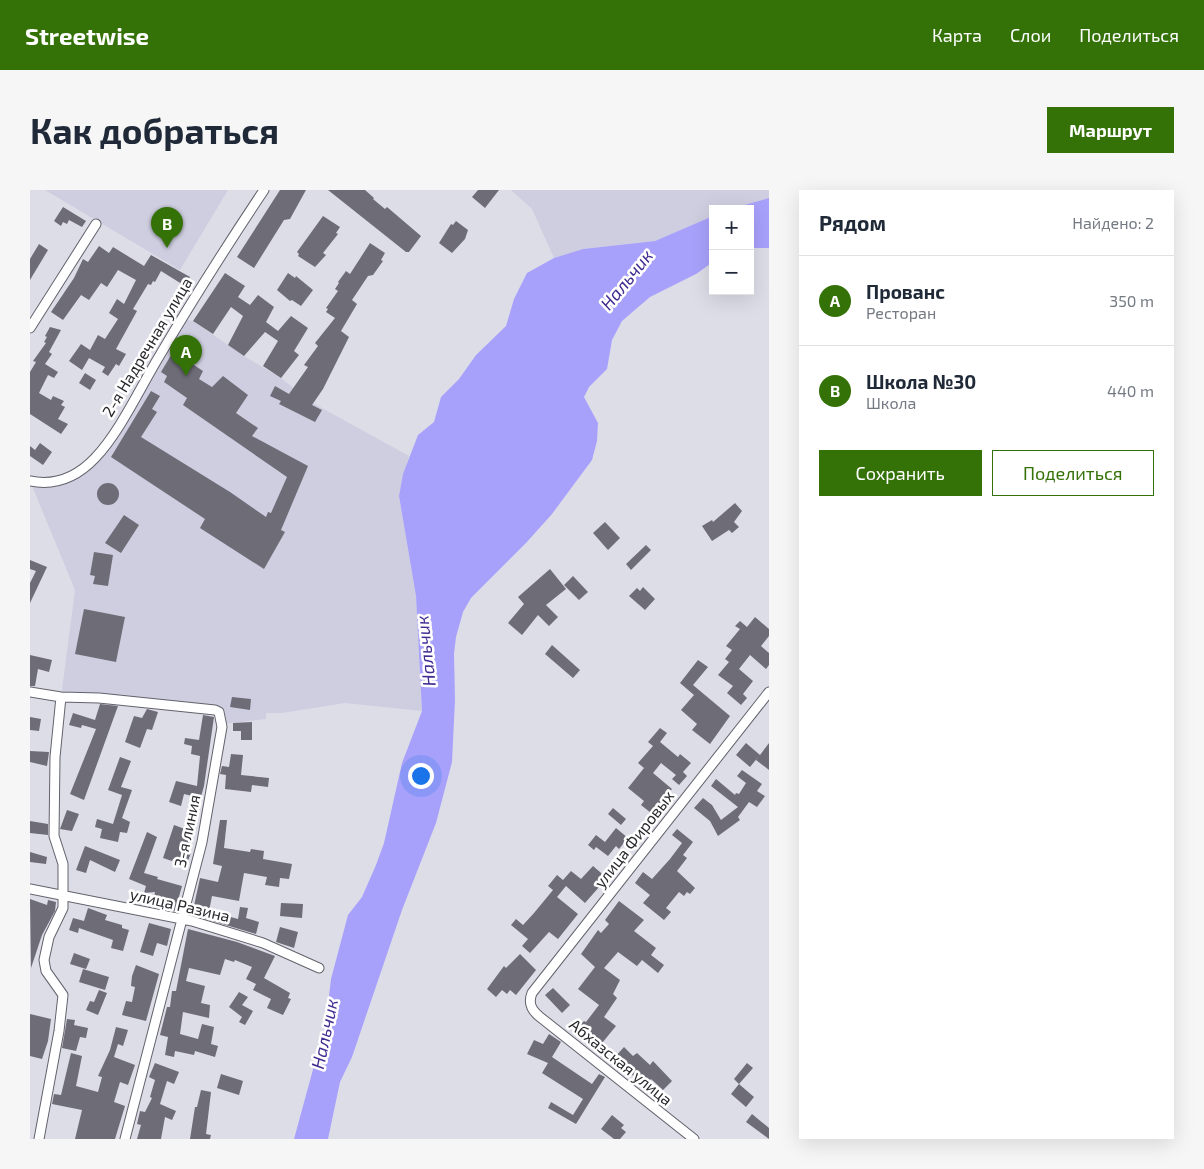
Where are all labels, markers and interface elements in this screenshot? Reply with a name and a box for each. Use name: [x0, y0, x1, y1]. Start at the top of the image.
text: Streetwise: [25, 21, 149, 50]
text: Карта: [932, 24, 982, 46]
text: Слои: [1010, 24, 1051, 46]
text: Поделиться: [1079, 24, 1179, 46]
button: Маршрут: [1047, 107, 1174, 153]
text: Как добраться: [30, 109, 279, 151]
map controls: [709, 205, 754, 295]
button: +: [709, 205, 754, 250]
pin: B: [151, 207, 183, 248]
text: Рядом: [819, 210, 886, 235]
text: Найдено: 2: [1072, 213, 1154, 232]
water label: Нальчик: [595, 245, 657, 314]
button: −: [709, 250, 754, 295]
street label: 2-я Надречная улица: [98, 274, 196, 420]
text: Прованс: [866, 280, 945, 303]
text: A: [830, 291, 840, 310]
text: 350 m: [1109, 291, 1154, 310]
text: Ресторан: [866, 303, 936, 322]
pin: A: [170, 335, 202, 376]
text: Школа №30: [866, 370, 976, 393]
text: B: [830, 381, 840, 400]
text: 440 m: [1107, 381, 1154, 400]
text: Школа: [866, 393, 916, 412]
button: Сохранить: [819, 450, 982, 496]
button: Поделиться: [992, 450, 1154, 496]
water label: Нальчик: [410, 614, 440, 688]
your location: [408, 763, 434, 789]
street label: улица Фировых: [590, 786, 679, 892]
street label: 3-я линия: [170, 793, 204, 869]
street label: улица Разина: [128, 884, 232, 926]
water label: Нальчик: [306, 996, 342, 1071]
street label: Абхазская улица: [566, 1014, 676, 1110]

